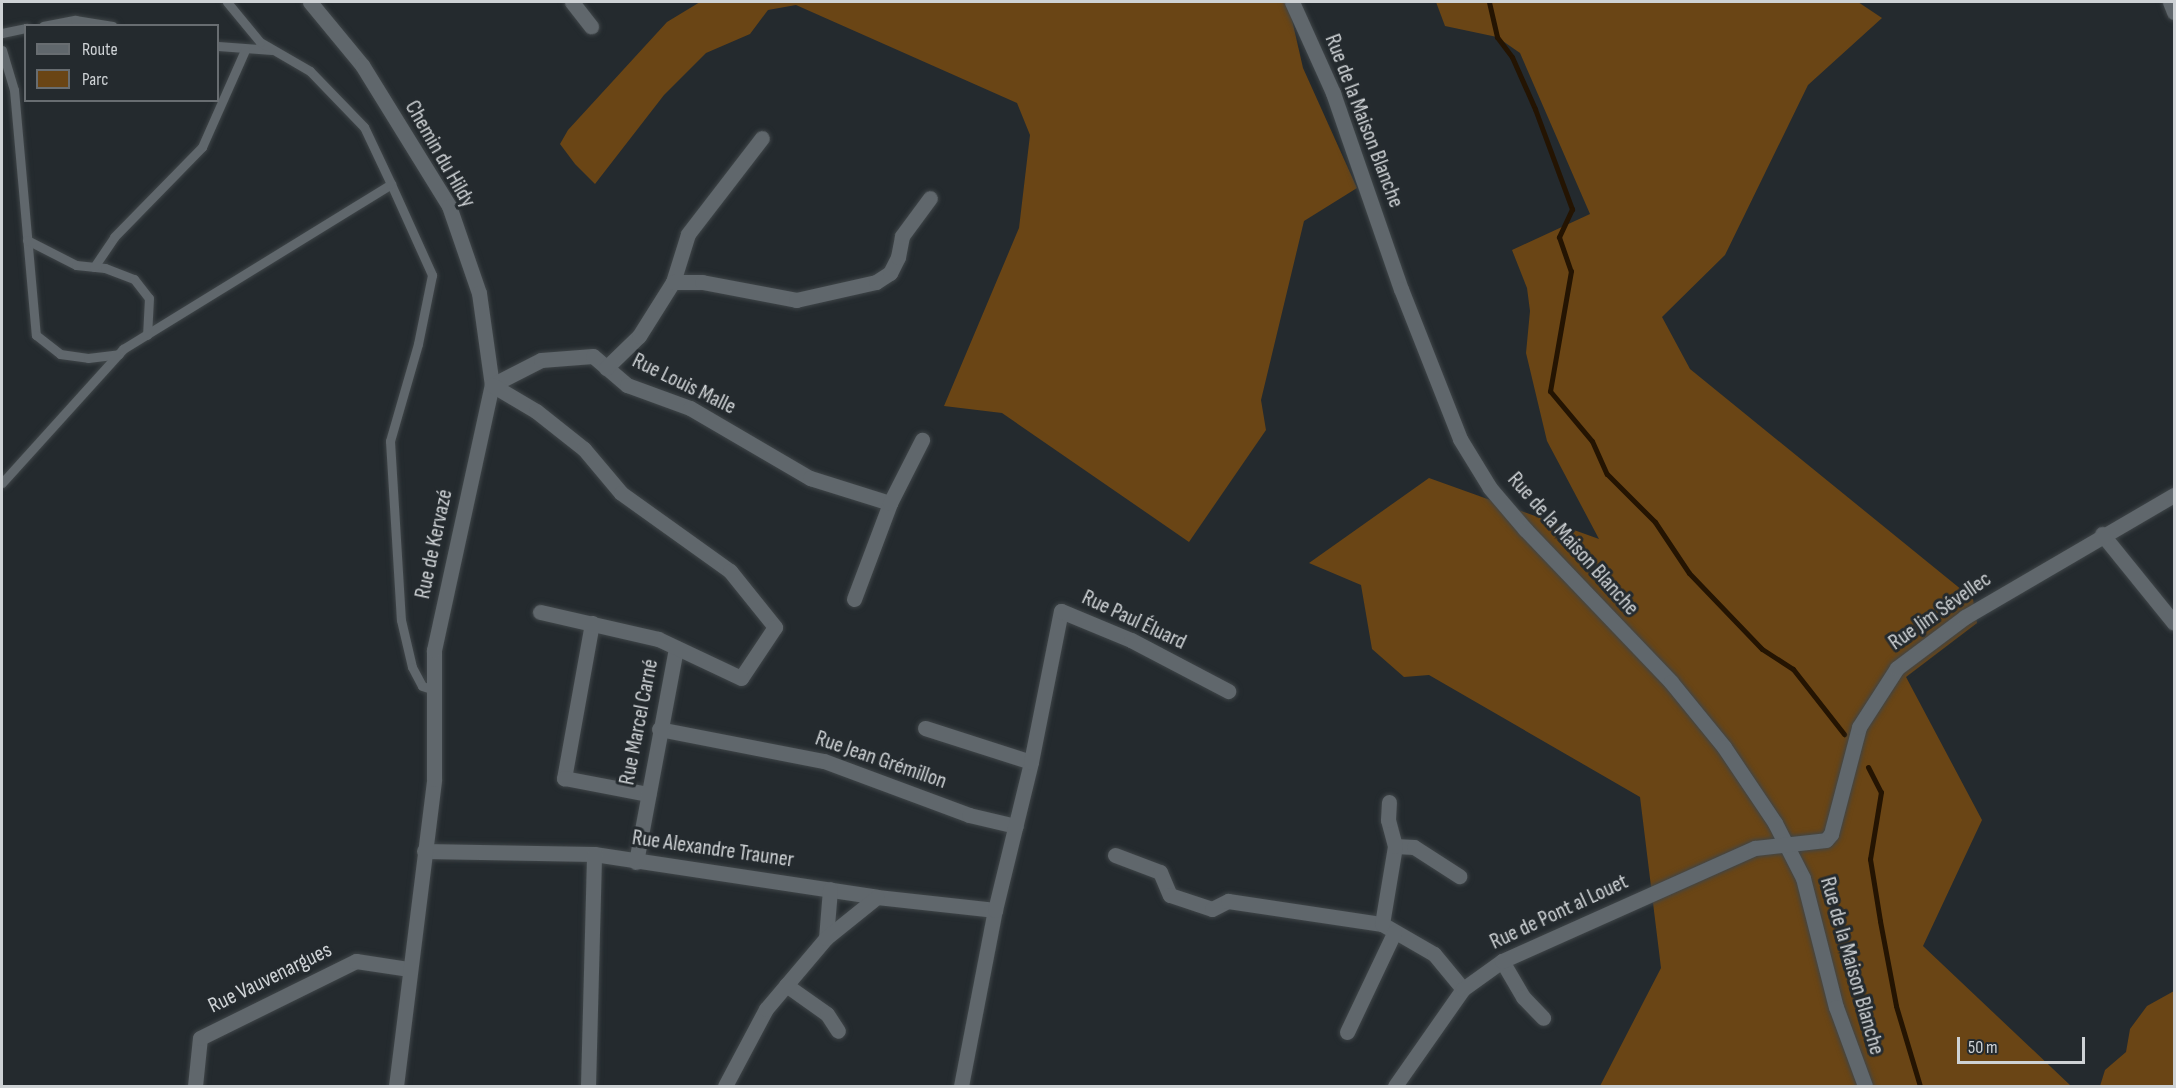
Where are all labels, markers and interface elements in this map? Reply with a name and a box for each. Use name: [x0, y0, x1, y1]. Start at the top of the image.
legend: [24, 24, 219, 102]
street label: Rue de la Maison Blanche: [1319, 31, 1409, 211]
text: Route: [82, 39, 118, 60]
text: Parc: [82, 69, 108, 90]
street label: Chemin du Hildy: [399, 96, 481, 212]
street label: Rue Louis Malle: [628, 348, 740, 420]
street label: Rue de la Maison Blanche: [1502, 467, 1644, 621]
street label: Rue de Kervazé: [410, 487, 458, 601]
street label: Rue Jim Sévellec: [1884, 566, 1996, 656]
street label: Rue Paul Éluard: [1078, 584, 1190, 656]
street label: Rue Marcel Carné: [614, 657, 664, 787]
street label: Rue Jean Grémillon: [812, 725, 950, 795]
street label: Rue Alexandre Trauner: [630, 825, 796, 873]
street label: Rue de Pont al Louet: [1486, 869, 1632, 955]
street label: Rue de la Maison Blanche: [1814, 874, 1890, 1058]
street label: Rue Vauvenargues: [204, 937, 336, 1019]
scale bar: [1960, 1025, 2088, 1063]
text: 50 m: [1968, 1037, 1998, 1058]

